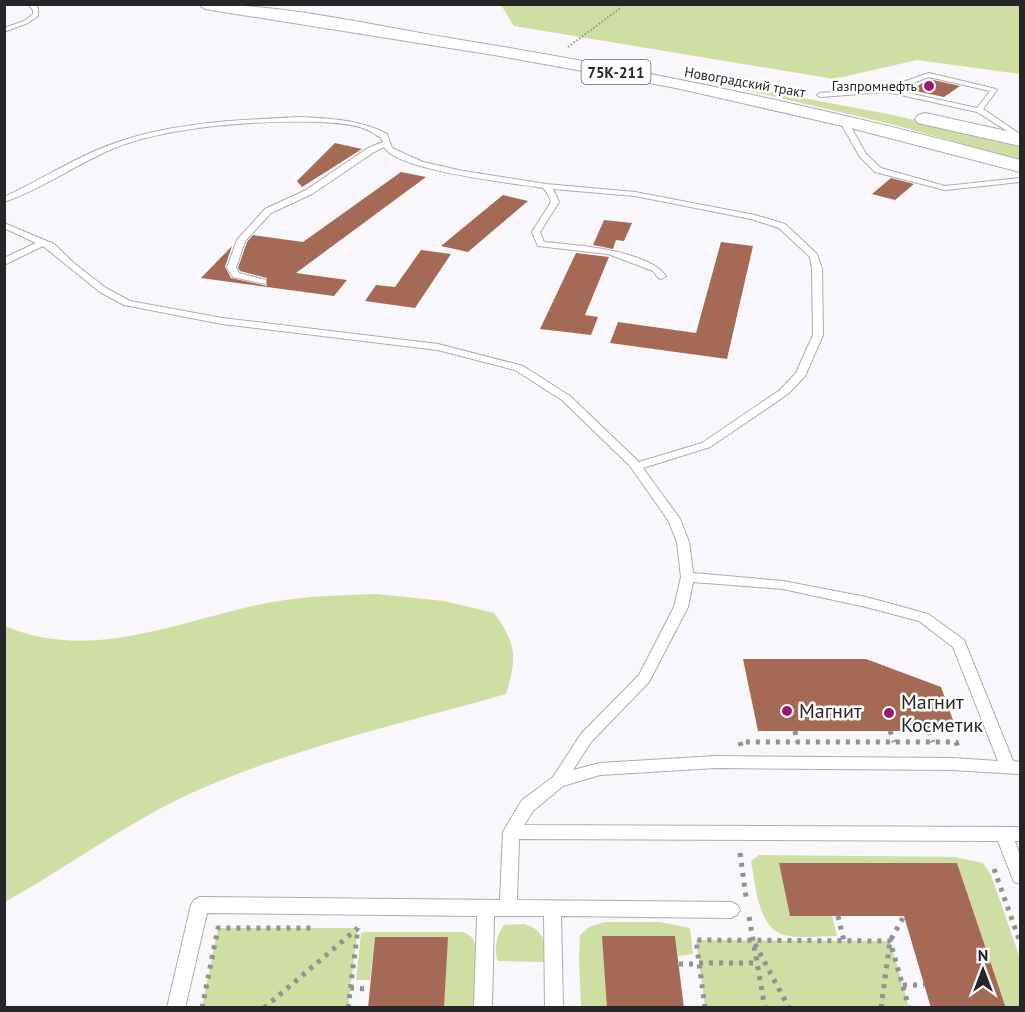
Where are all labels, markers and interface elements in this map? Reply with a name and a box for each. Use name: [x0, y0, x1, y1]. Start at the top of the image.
road number: 75К-211: [582, 60, 650, 84]
street label: Новоградский тракт: [683, 62, 807, 102]
place label: Газпромнефть: [832, 77, 917, 95]
marker: Газпромнефть: [922, 79, 936, 93]
place label: Магнит Косметик: [901, 689, 984, 738]
place label: Магнит: [799, 698, 862, 724]
marker: Магнит: [780, 704, 794, 718]
marker: Магнит Косметик: [882, 706, 896, 720]
north arrow: [953, 940, 1013, 1000]
text: N: [978, 945, 988, 965]

